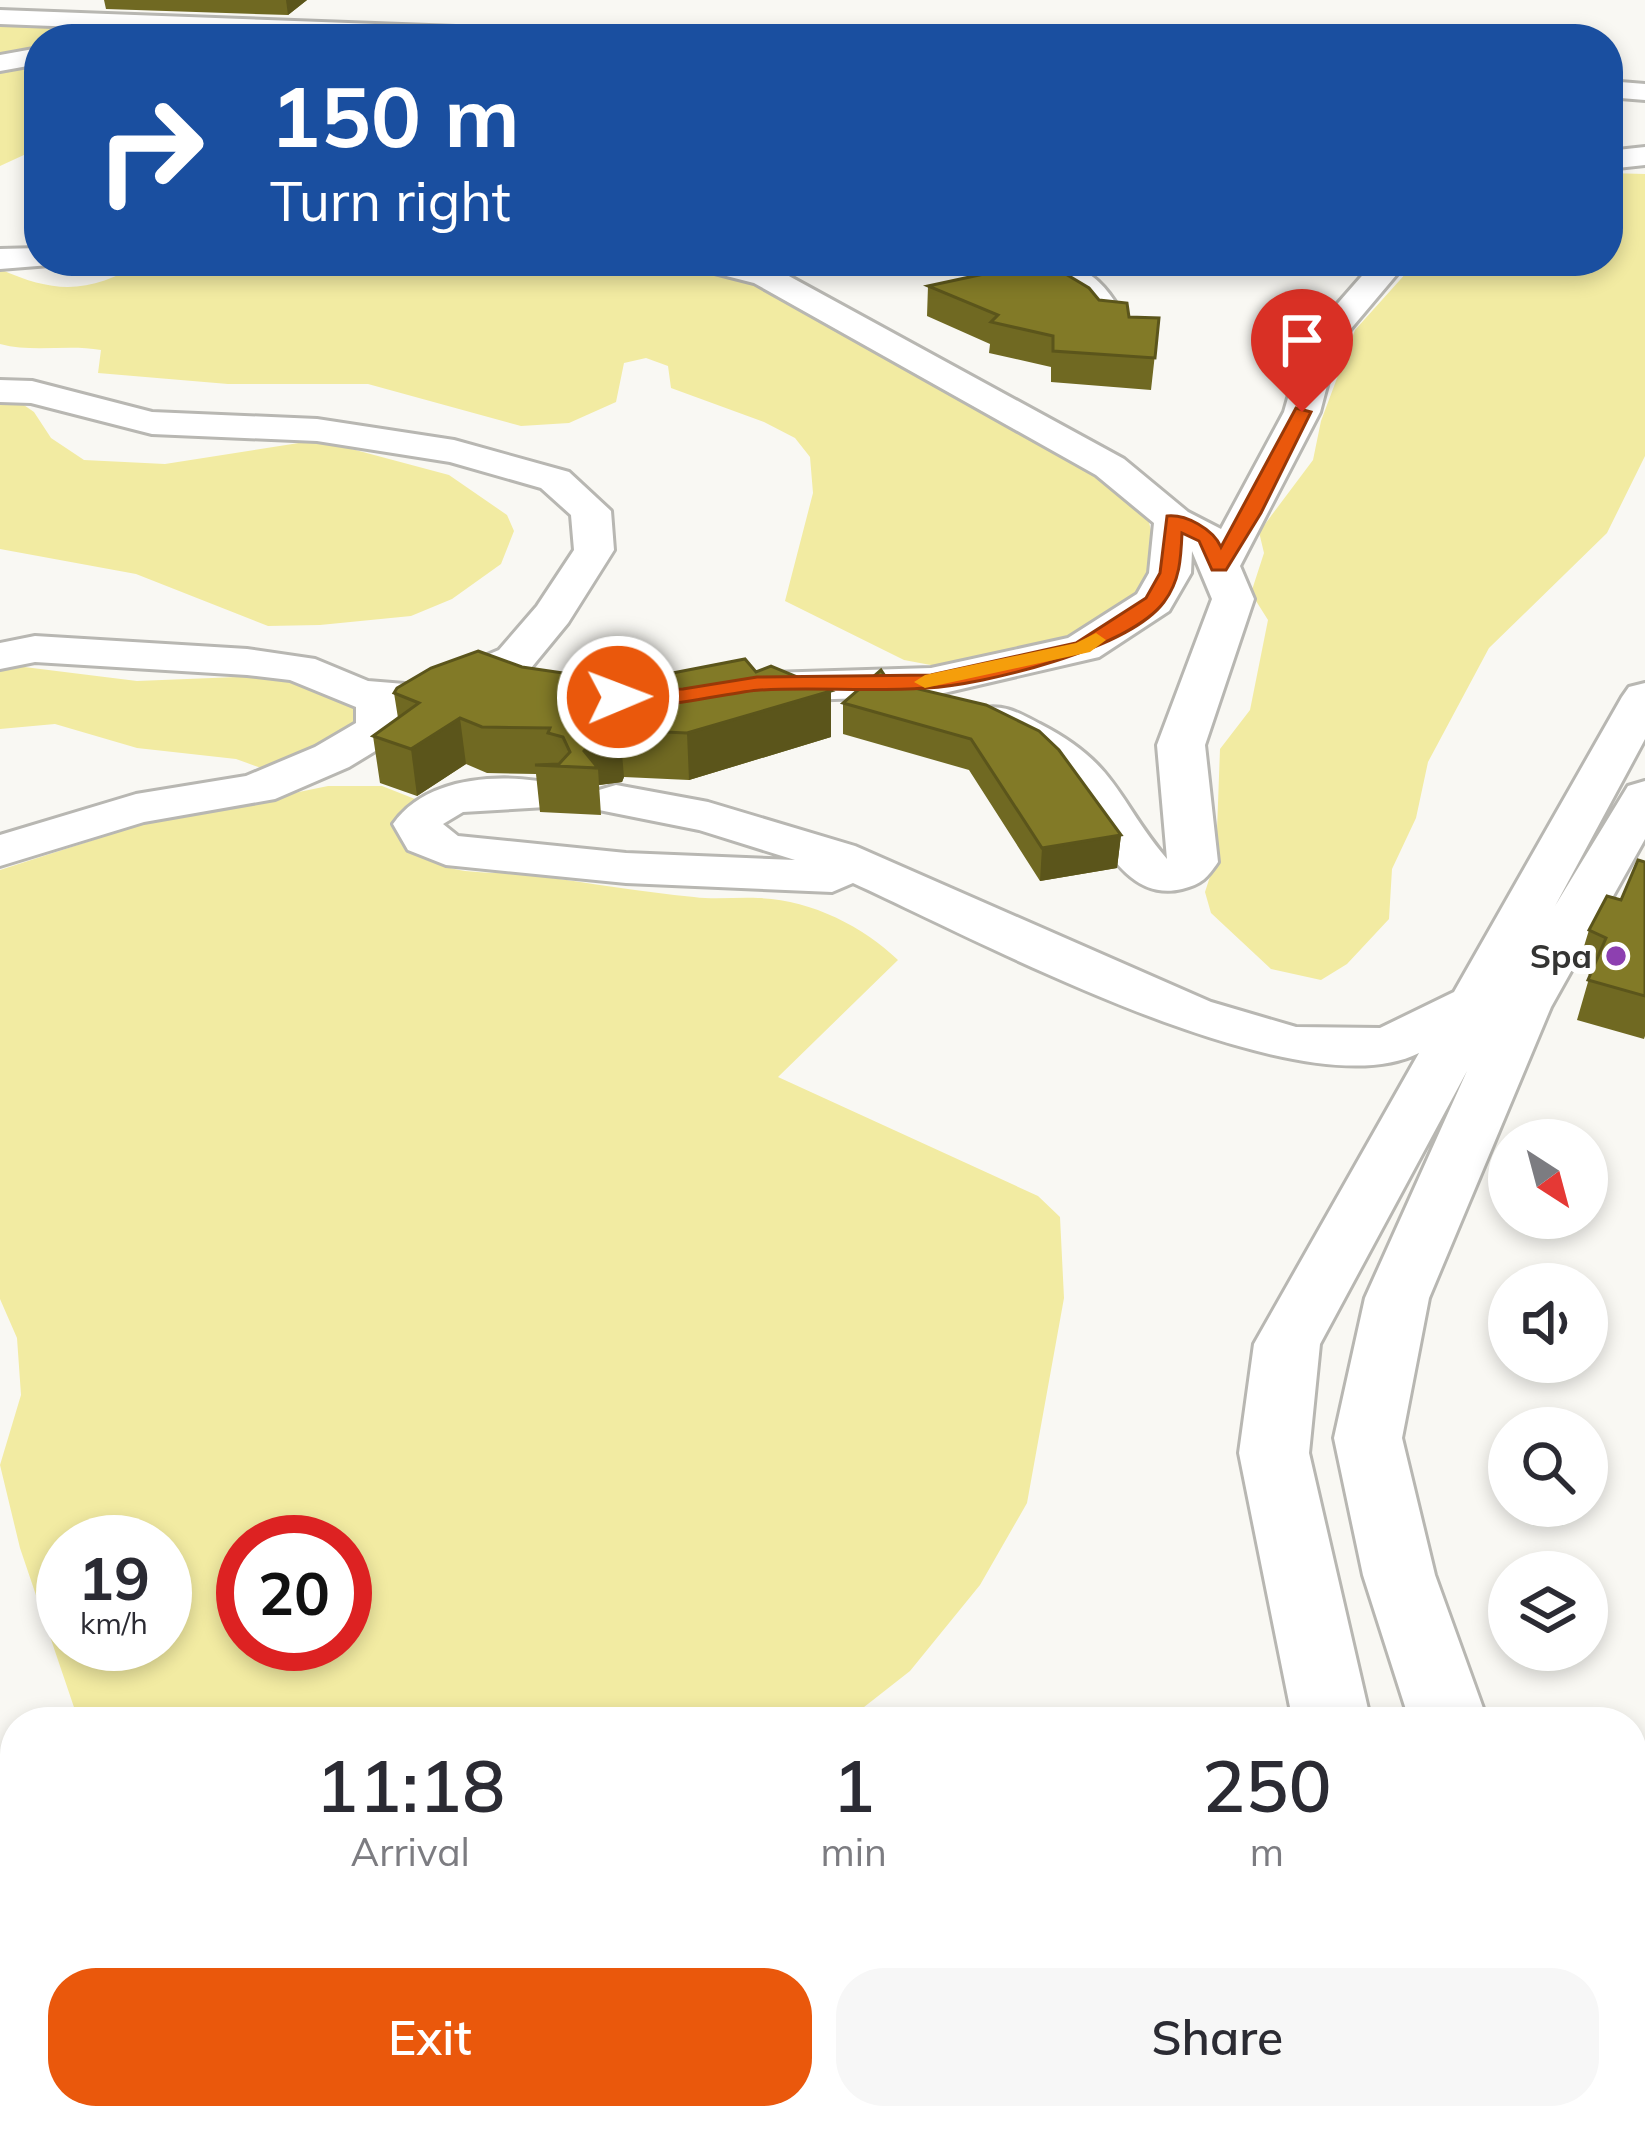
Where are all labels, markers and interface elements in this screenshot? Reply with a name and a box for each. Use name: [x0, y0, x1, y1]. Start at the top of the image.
text: 150 m: [270, 63, 520, 168]
icon: right: [72, 72, 228, 228]
text: Turn right: [270, 167, 511, 235]
pin: [1251, 289, 1353, 412]
icon: arrive: [1269, 307, 1335, 373]
position arrow: [555, 634, 681, 760]
place label: Spa: [1530, 935, 1592, 976]
marker: Spa: [1603, 943, 1629, 969]
north arrow: [1488, 1119, 1608, 1239]
map controls: [1488, 1119, 1608, 1671]
button: sound: [1488, 1263, 1608, 1383]
button: search: [1488, 1407, 1608, 1527]
speed limit sign: 20: [216, 1515, 372, 1671]
text: 19: [78, 1540, 150, 1615]
button: layers: [1488, 1551, 1608, 1671]
text: km/h: [80, 1604, 148, 1642]
text: 11:18: [315, 1740, 505, 1830]
text: 1: [832, 1740, 875, 1830]
text: 250: [1202, 1740, 1332, 1830]
text: Arrival: [351, 1827, 470, 1876]
text: min: [820, 1827, 887, 1876]
text: m: [1250, 1827, 1284, 1876]
button: Exit: [48, 1968, 812, 2106]
button: Share: [836, 1968, 1599, 2106]

